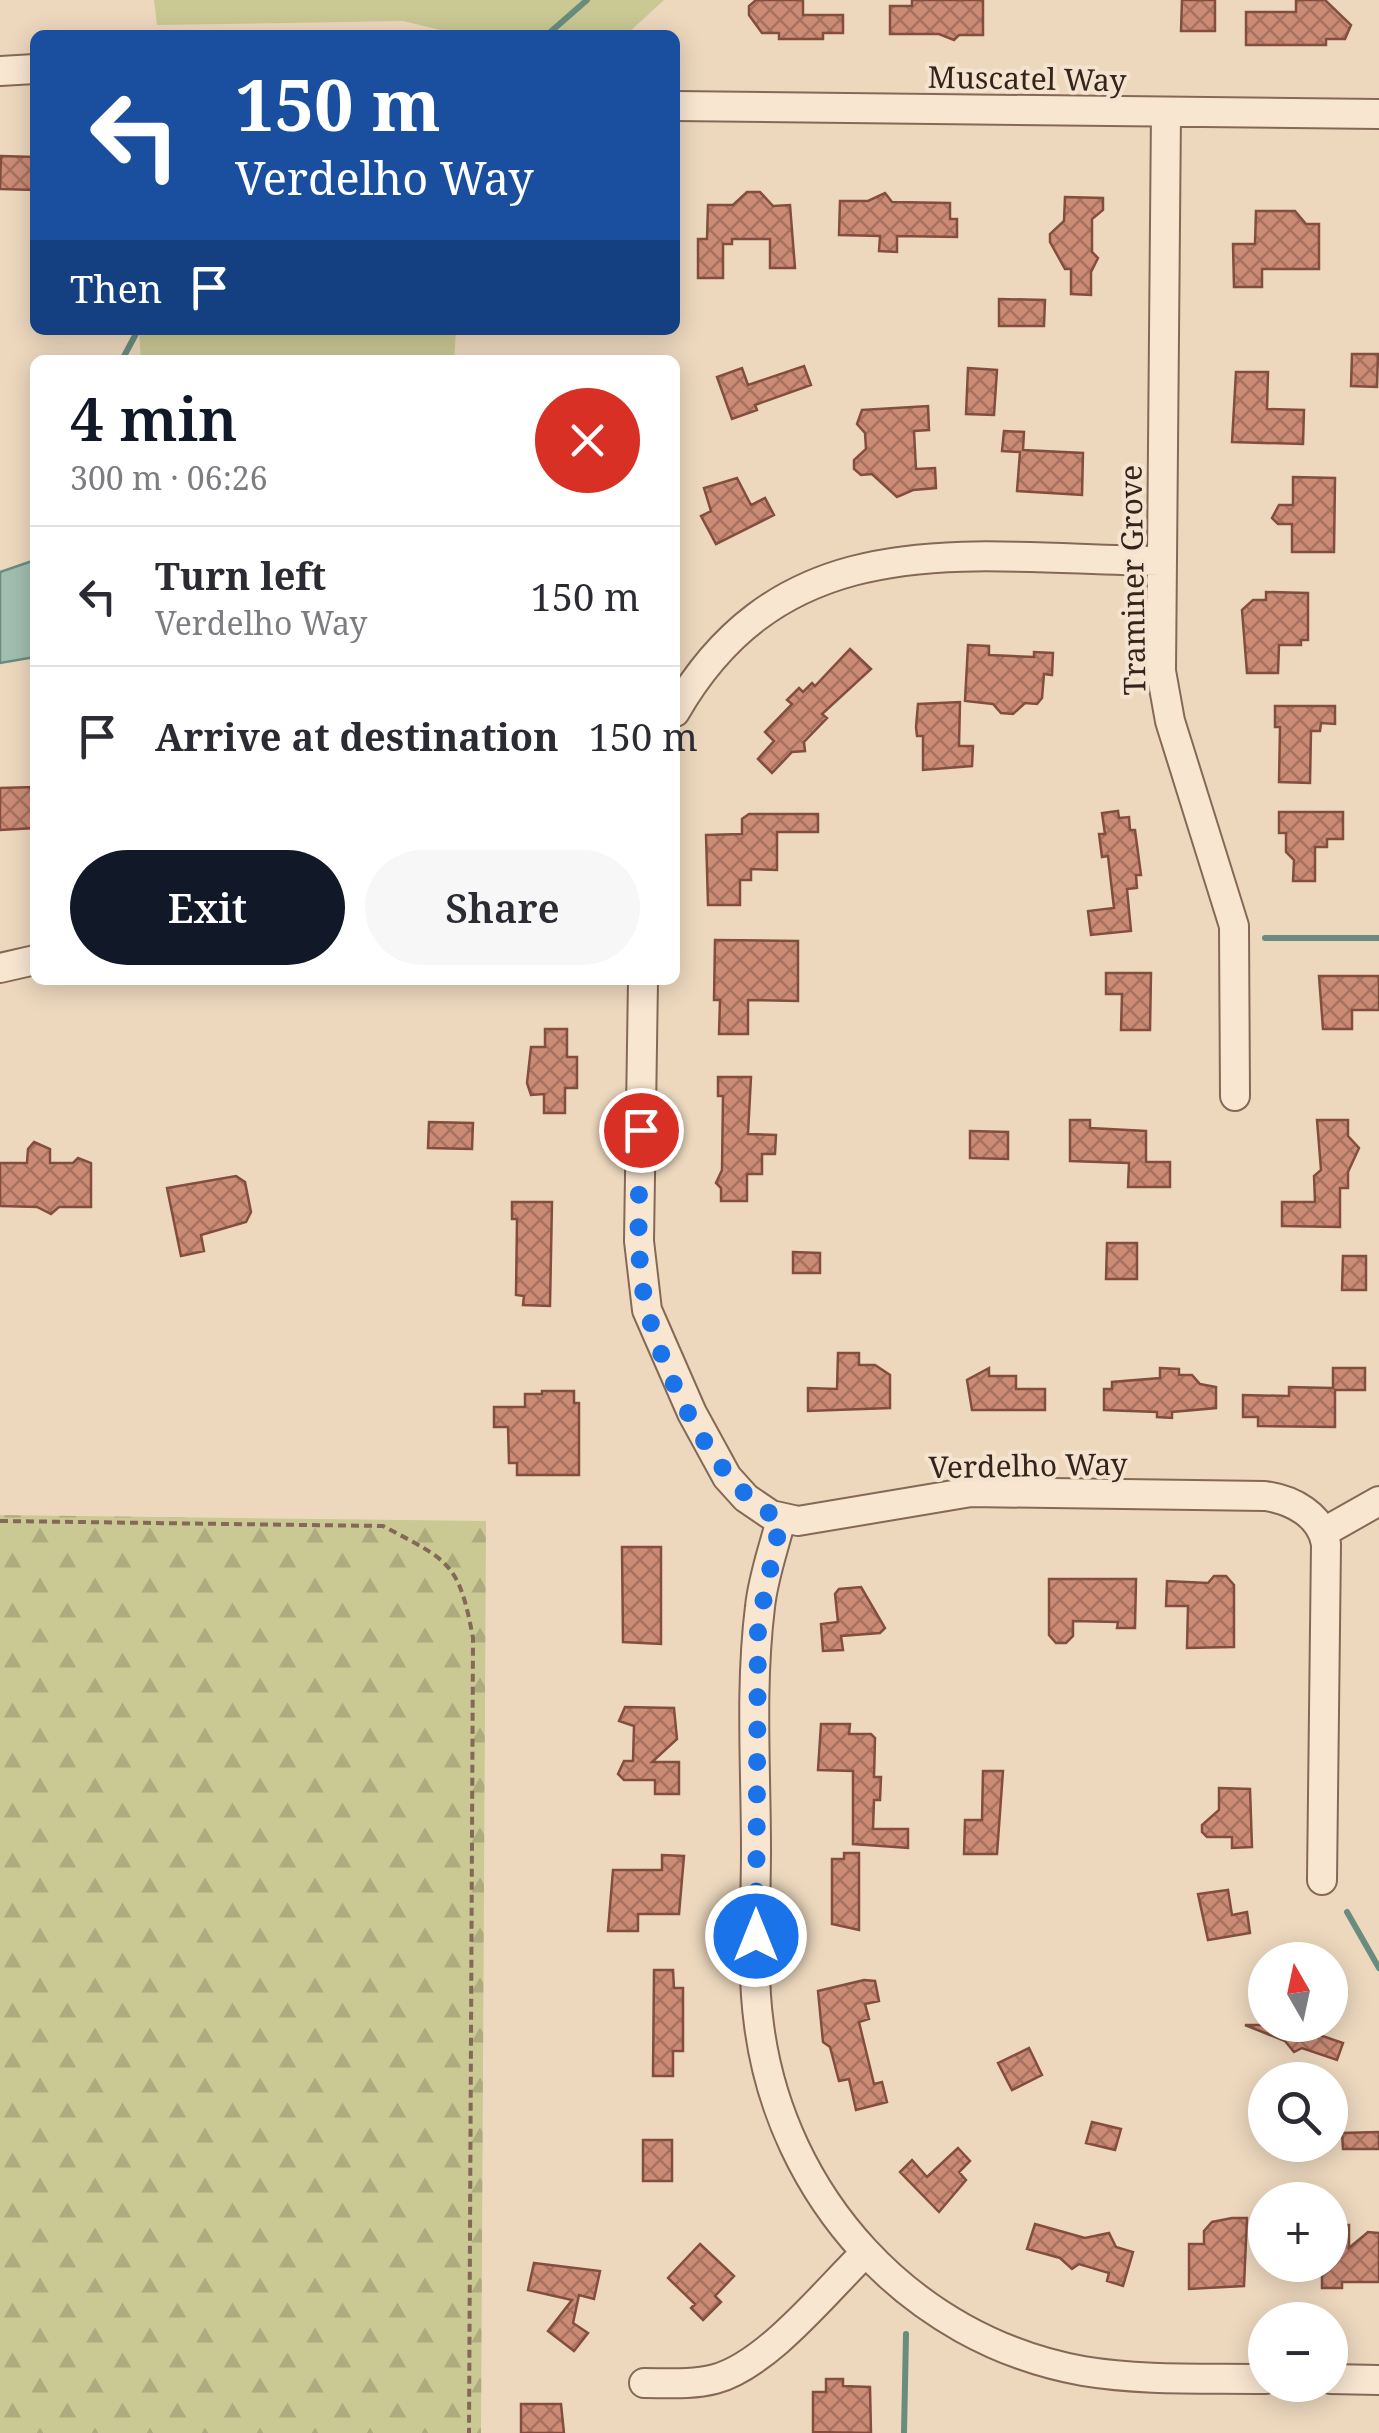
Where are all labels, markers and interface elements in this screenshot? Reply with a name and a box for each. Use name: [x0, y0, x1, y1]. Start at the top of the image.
text: 150 m: [235, 56, 441, 152]
street label: Muscatel Way: [927, 56, 1127, 100]
icon: left: [70, 70, 200, 200]
text: Verdelho Way: [235, 147, 534, 208]
icon: arrive: [182, 260, 237, 315]
text: Then: [70, 262, 162, 314]
text: 4 min: [70, 377, 238, 459]
button: close: [535, 388, 640, 493]
text: 300 m · 06:26: [70, 456, 268, 499]
street label: Traminer Grove: [1109, 464, 1155, 696]
text: Turn left: [155, 549, 326, 601]
icon: left: [70, 569, 125, 624]
text: 150 m: [530, 570, 640, 622]
text: Verdelho Way: [155, 601, 367, 644]
icon: arrive: [70, 709, 125, 764]
text: Arrive at destination: [155, 710, 559, 762]
text: 150 m: [589, 710, 698, 762]
button: Exit: [70, 850, 345, 965]
button: Share: [365, 850, 640, 965]
pin: [599, 1088, 684, 1173]
icon: arrive: [614, 1103, 669, 1158]
street label: Verdelho Way: [928, 1443, 1128, 1487]
position arrow: [704, 1884, 808, 1988]
north arrow: [1248, 1942, 1348, 2042]
map controls: [1248, 1942, 1348, 2402]
button: search: [1248, 2062, 1348, 2162]
button: +: [1248, 2182, 1348, 2282]
button: −: [1248, 2302, 1348, 2402]

